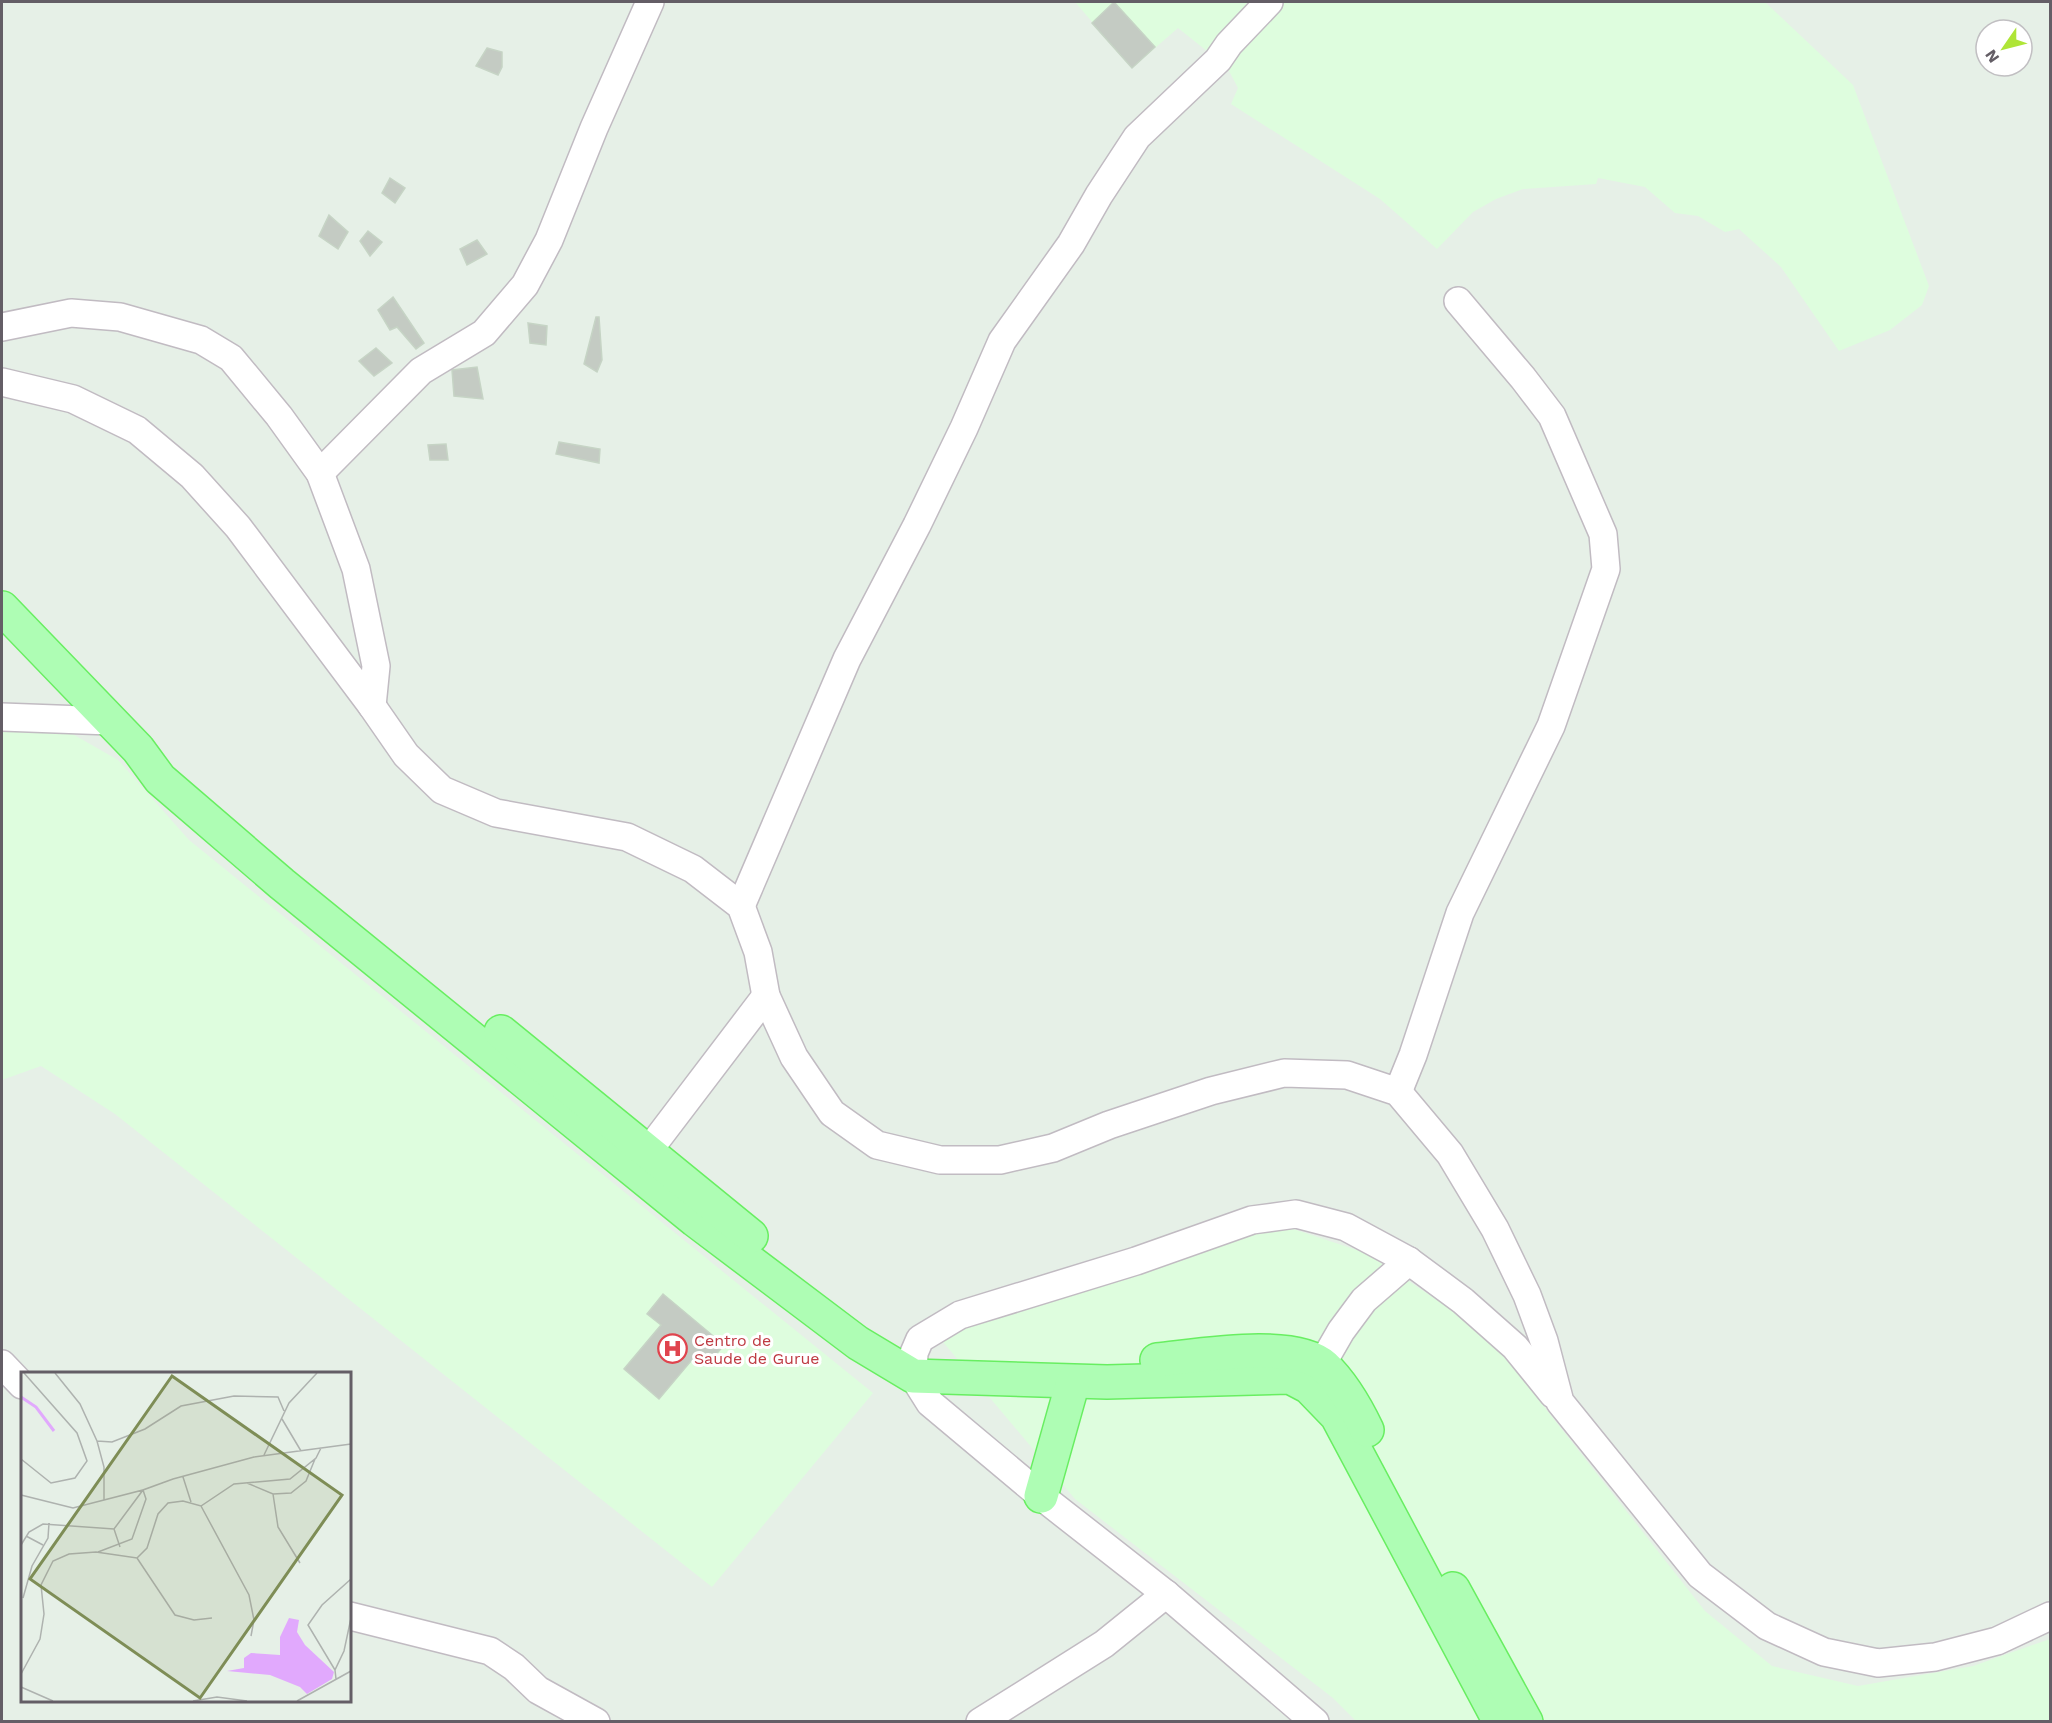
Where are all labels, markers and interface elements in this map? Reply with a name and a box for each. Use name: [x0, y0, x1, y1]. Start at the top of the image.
north arrow: [1974, 18, 2034, 78]
text: N: [1981, 46, 2003, 67]
place label: Centro de Saude de Gurue: [694, 1331, 820, 1368]
hospital icon: Centro de Saude de Gurue: [657, 1333, 689, 1365]
inset map: [21, 1372, 351, 1702]

